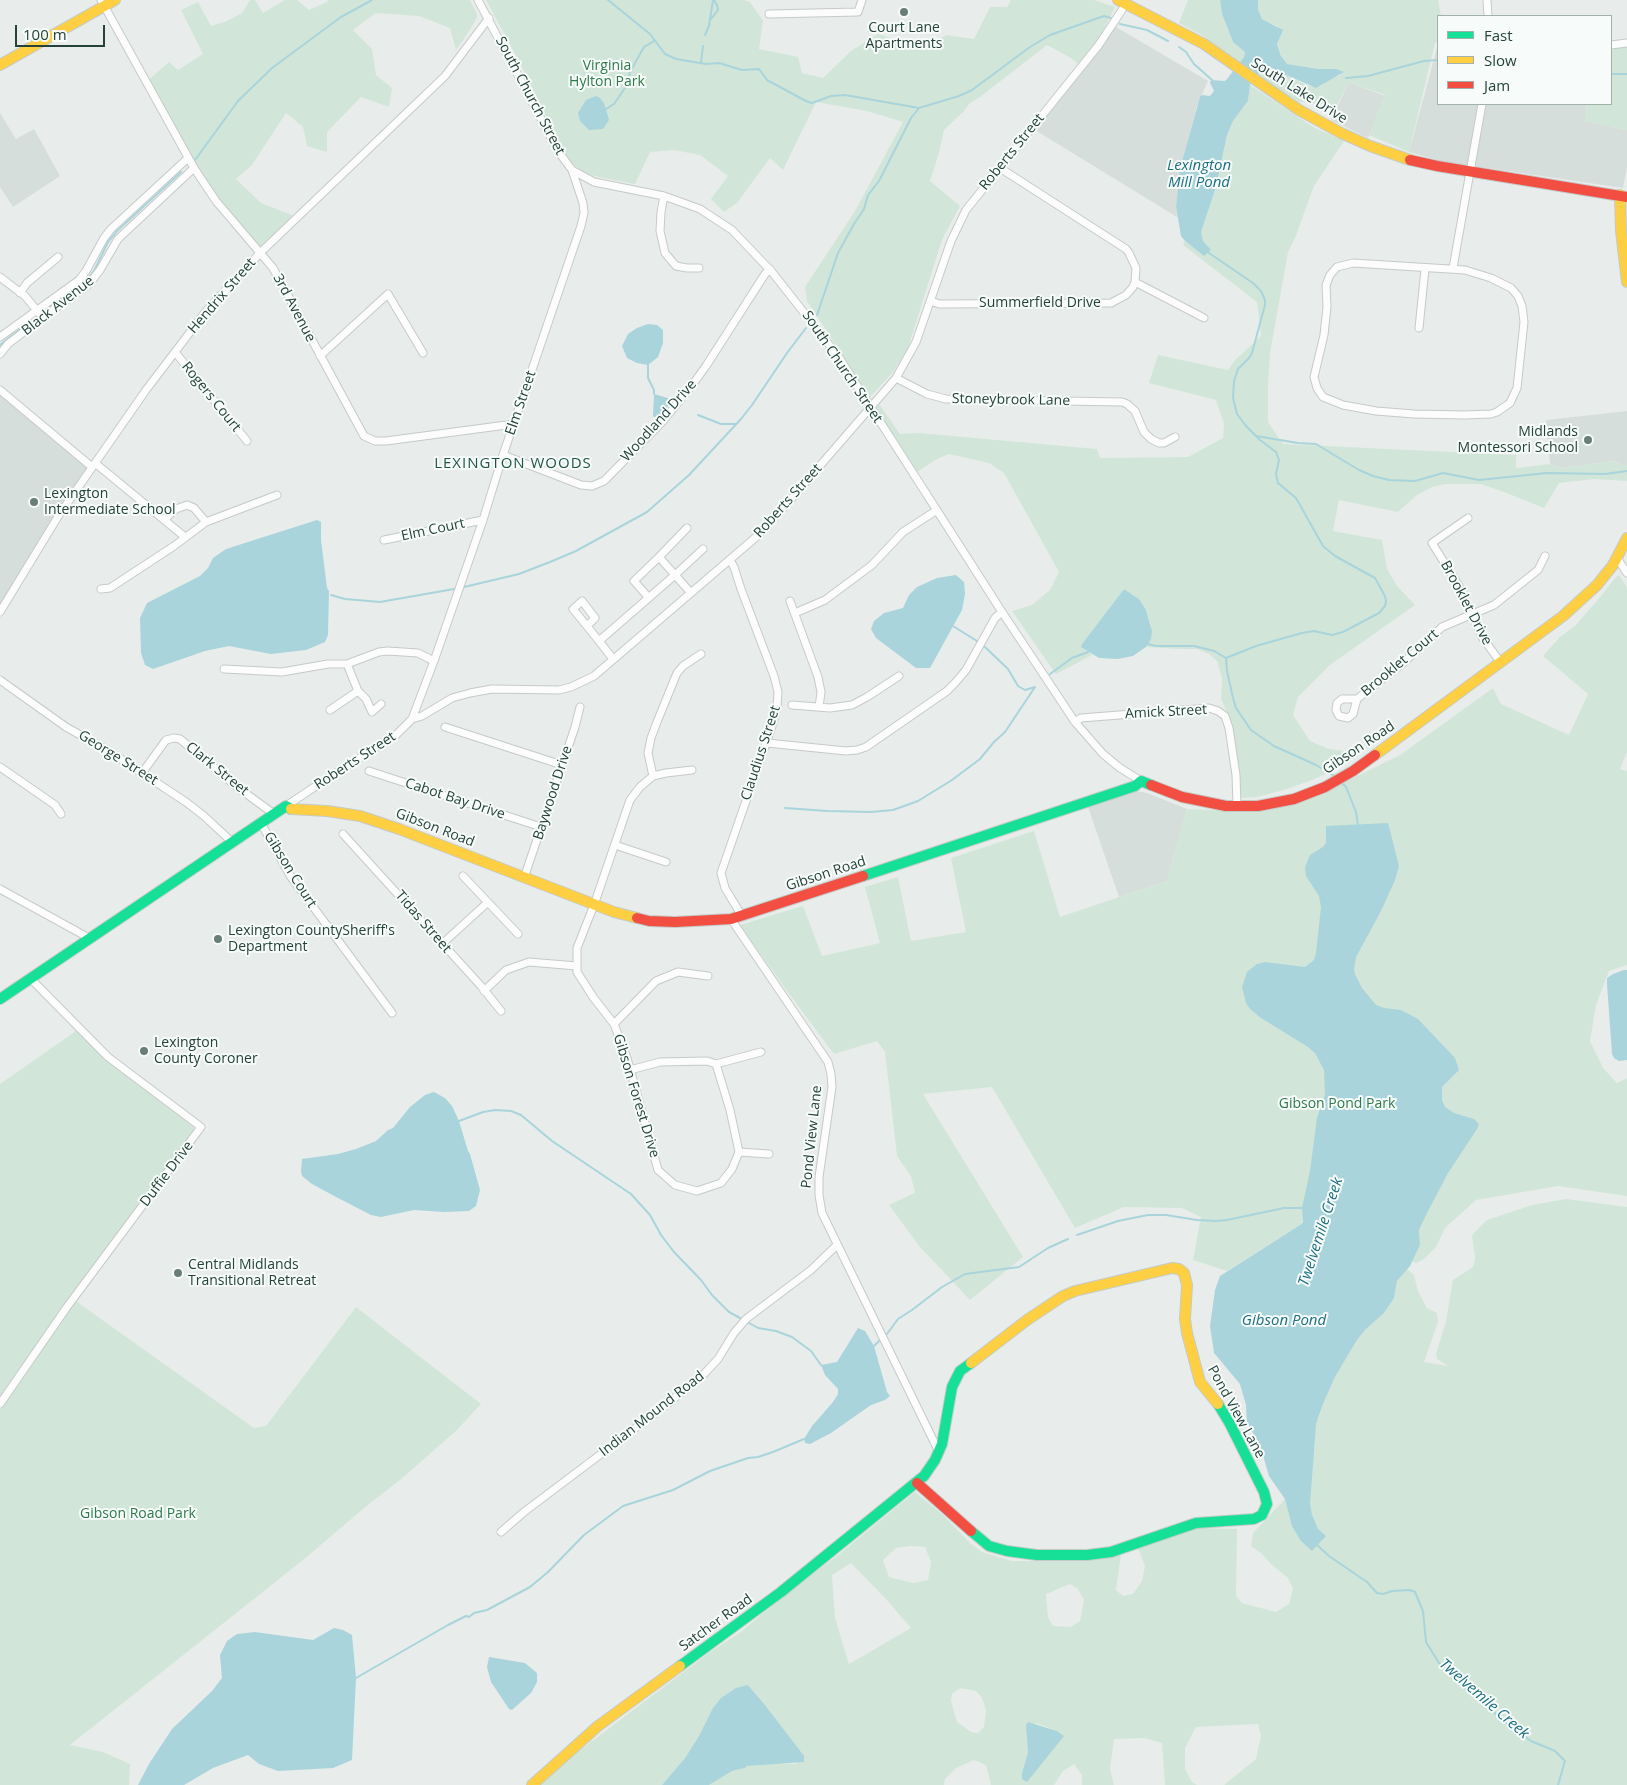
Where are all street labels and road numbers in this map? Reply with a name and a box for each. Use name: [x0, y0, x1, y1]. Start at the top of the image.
street label: South Church Street: [492, 34, 568, 158]
street label: South Lake Drive: [1248, 55, 1350, 127]
street label: Roberts Street: [976, 110, 1048, 194]
street label: Hendrix Street: [185, 255, 259, 337]
street label: 3rd Avenue: [269, 271, 319, 345]
street label: Black Avenue: [19, 273, 97, 339]
street label: Summerfield Drive: [979, 295, 1101, 311]
street label: South Church Street: [798, 308, 886, 426]
street label: Rogers Court: [178, 359, 244, 435]
street label: Elm Street: [502, 369, 540, 437]
street label: Woodland Drive: [618, 376, 700, 466]
street label: Stoneybrook Lane: [952, 391, 1070, 409]
street label: Roberts Street: [750, 461, 826, 541]
street label: Elm Court: [400, 515, 466, 545]
street label: Brooklet Drive: [1437, 558, 1495, 648]
street label: Brooklet Court: [1358, 626, 1442, 700]
street label: Amick Street: [1125, 701, 1207, 723]
street label: Claudius Street: [738, 703, 784, 803]
street label: Gibson Road: [1320, 718, 1398, 778]
street label: George Street: [75, 727, 161, 789]
street label: Roberts Street: [311, 728, 399, 794]
street label: Clark Street: [182, 739, 252, 799]
street label: Baywood Drive: [530, 744, 576, 842]
street label: Cabot Bay Drive: [403, 775, 507, 823]
street label: Gibson Road: [393, 805, 477, 851]
street label: Gibson Court: [260, 829, 320, 911]
street label: Gibson Road: [784, 853, 868, 895]
street label: Tidas Street: [391, 887, 455, 957]
street label: Gibson Forest Drive: [609, 1032, 663, 1160]
street label: Pond View Lane: [798, 1085, 826, 1189]
street label: Duffie Drive: [137, 1138, 197, 1210]
street label: Pond View Lane: [1204, 1363, 1268, 1461]
street label: Indian Mound Road: [596, 1368, 708, 1460]
street label: Satcher Road: [676, 1591, 756, 1655]

